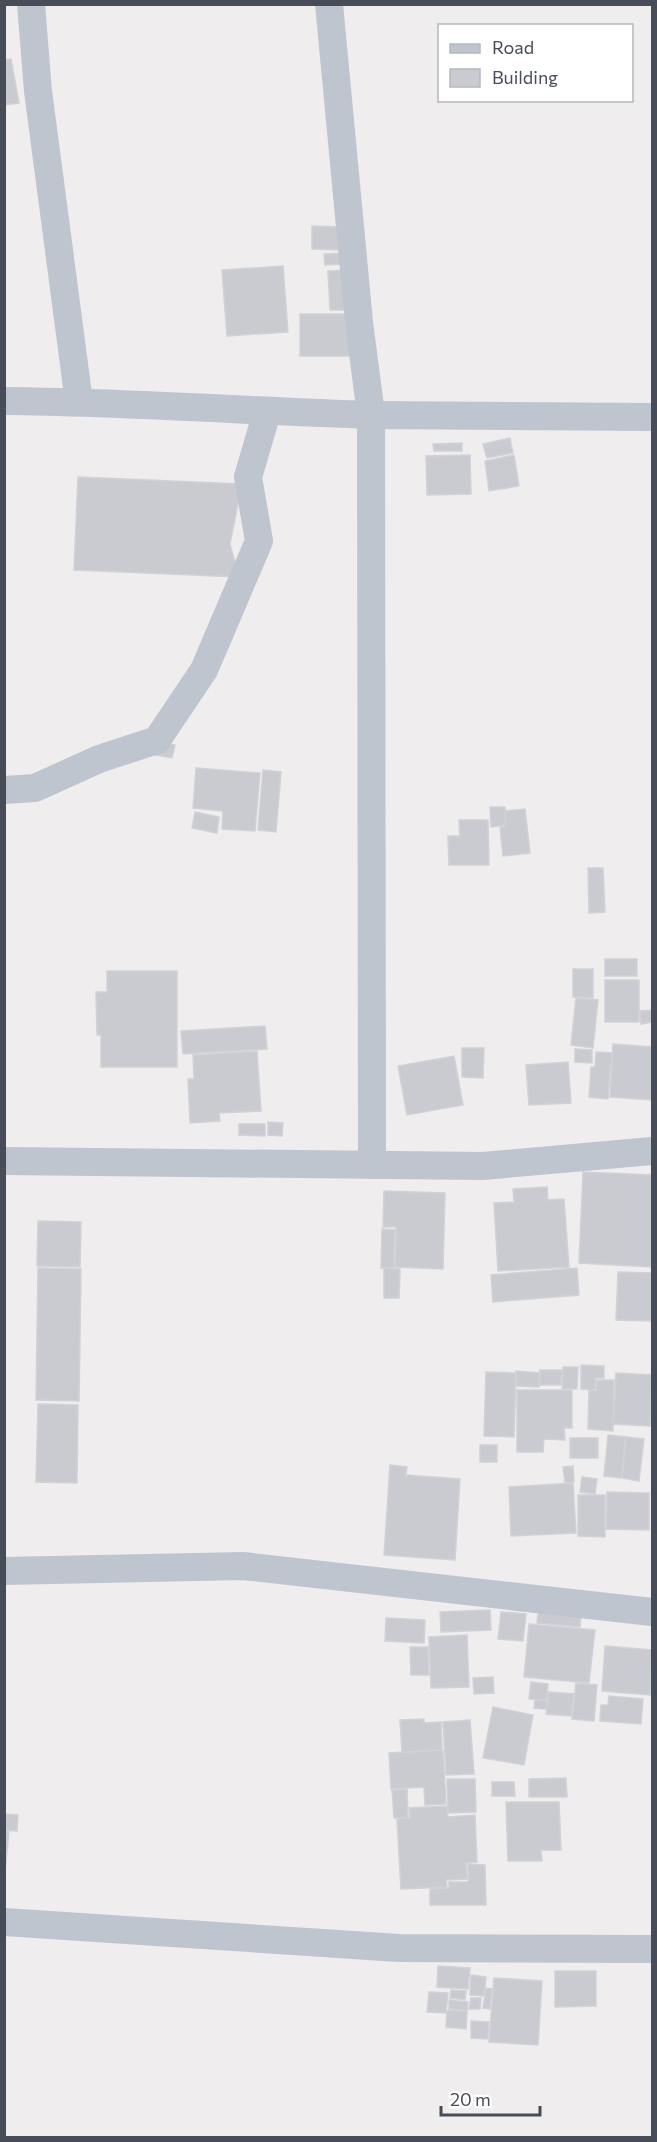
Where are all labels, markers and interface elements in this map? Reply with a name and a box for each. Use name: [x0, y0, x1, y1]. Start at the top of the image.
legend: [438, 24, 633, 102]
text: Road: [492, 36, 534, 58]
text: Building: [492, 66, 558, 88]
scale bar: [441, 2079, 540, 2117]
text: 20 m: [450, 2088, 491, 2110]

